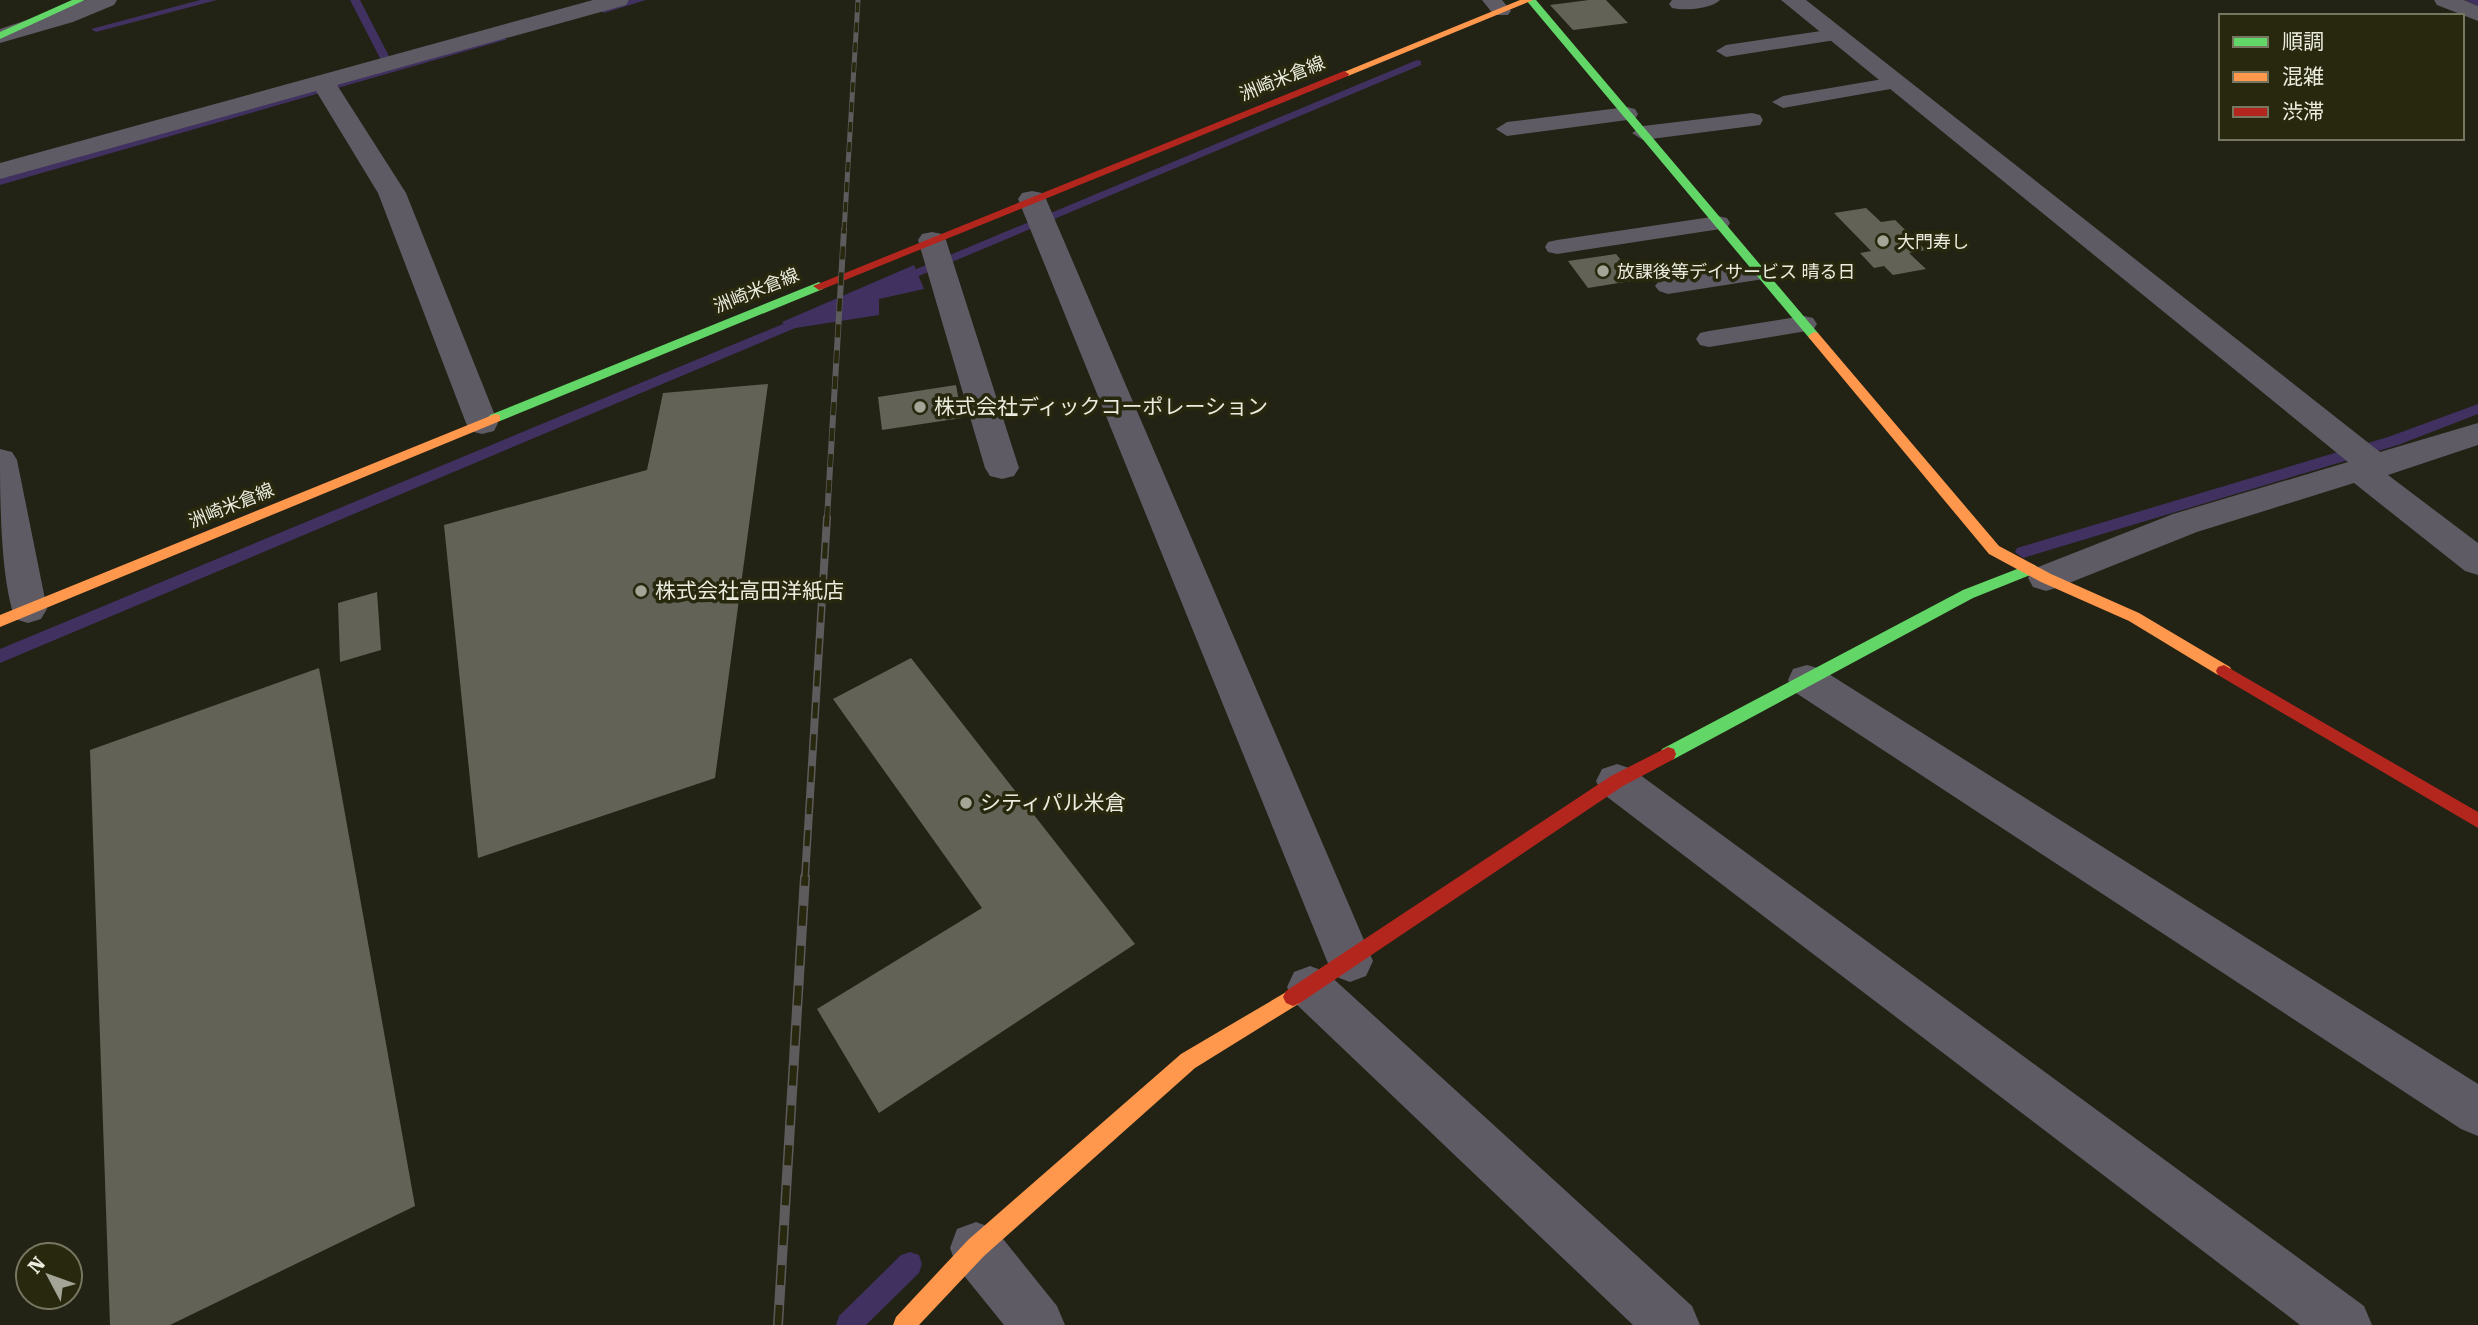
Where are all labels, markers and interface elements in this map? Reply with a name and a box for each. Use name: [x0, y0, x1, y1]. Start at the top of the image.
legend: [2219, 14, 2464, 140]
text: 順調: [2282, 30, 2324, 54]
street label: 洲崎米倉線: [1236, 51, 1328, 105]
text: 混雑: [2282, 65, 2324, 89]
text: 渋滞: [2282, 100, 2324, 124]
place label: 大門寿し: [1897, 231, 1969, 252]
marker: 大門寿し: [1875, 233, 1891, 249]
place label: 放課後等デイサービス 晴る日: [1617, 261, 1856, 282]
street label: 洲崎米倉線: [710, 263, 802, 317]
marker: 放課後等デイサービス 晴る日: [1595, 263, 1611, 279]
place label: 株式会社ディックコーポレーション: [934, 395, 1268, 419]
marker: 株式会社ディックコーポレーション: [912, 399, 928, 415]
street label: 洲崎米倉線: [185, 478, 277, 532]
place label: 株式会社高田洋紙店: [655, 579, 844, 603]
marker: 株式会社高田洋紙店: [633, 583, 649, 599]
place label: シティパル米倉: [980, 791, 1126, 815]
marker: シティパル米倉: [958, 795, 974, 811]
north arrow: [14, 1241, 84, 1311]
text: N: [23, 1252, 50, 1278]

